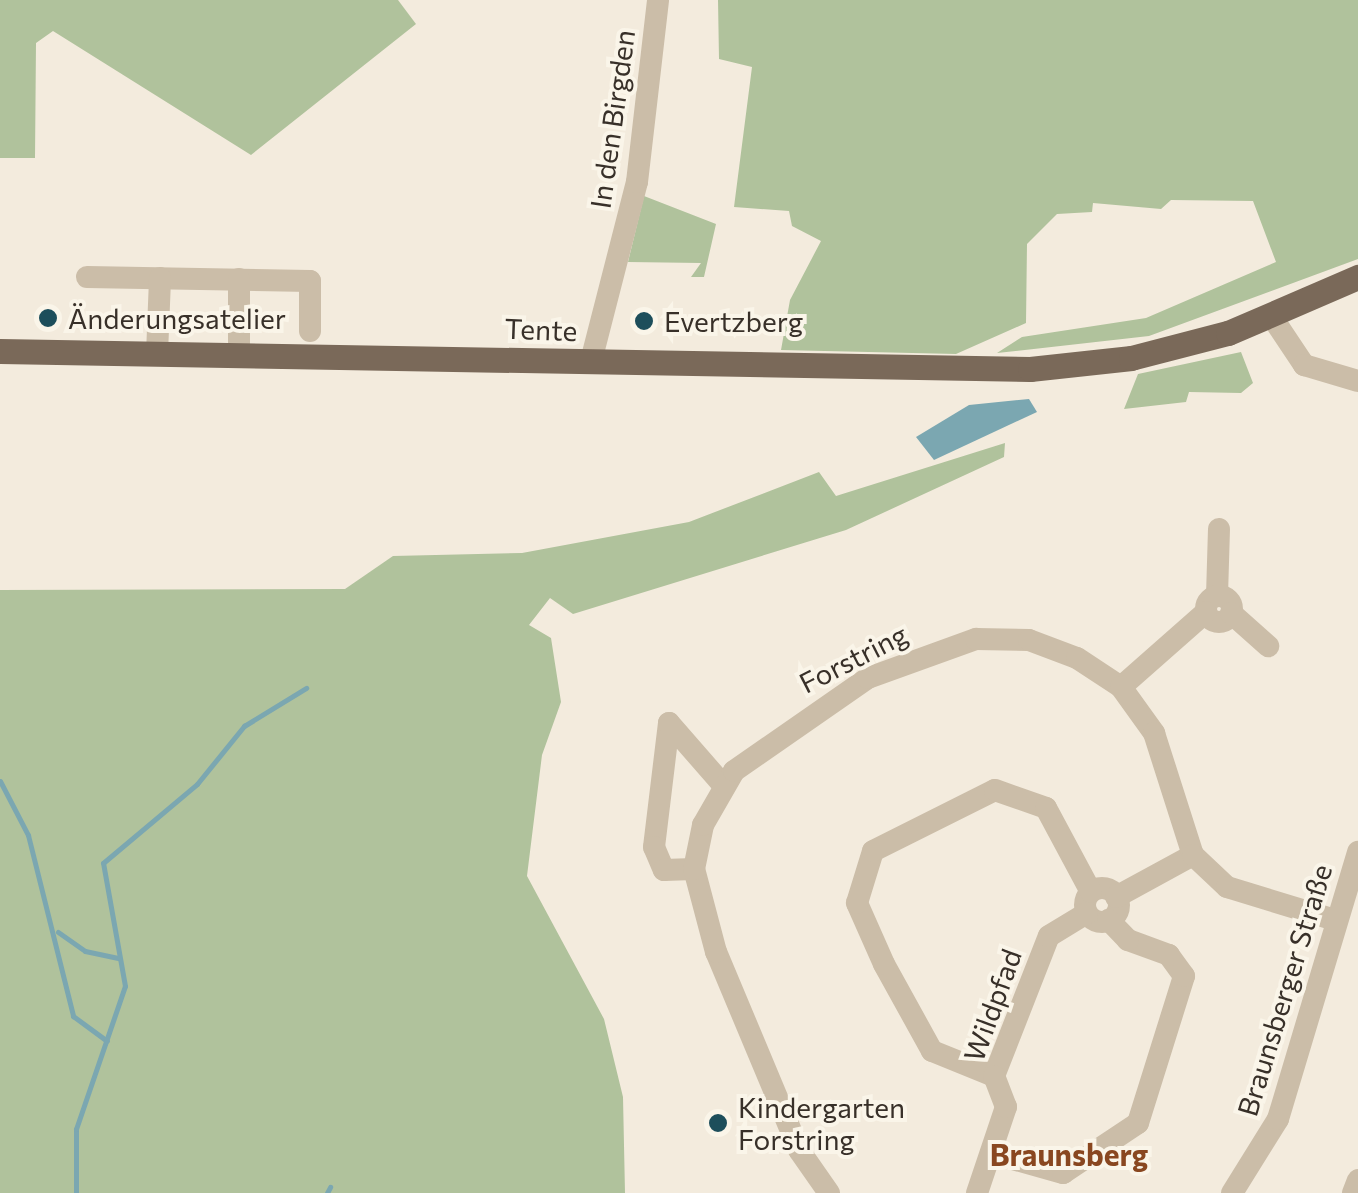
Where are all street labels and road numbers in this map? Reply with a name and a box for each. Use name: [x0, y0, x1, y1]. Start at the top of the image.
street label: In den Birgden: [583, 28, 641, 210]
street label: Tente: [504, 311, 578, 347]
street label: Forstring: [793, 617, 913, 699]
street label: Braunsberger Straße: [1230, 860, 1338, 1120]
street label: Wildpfad: [956, 944, 1028, 1066]

